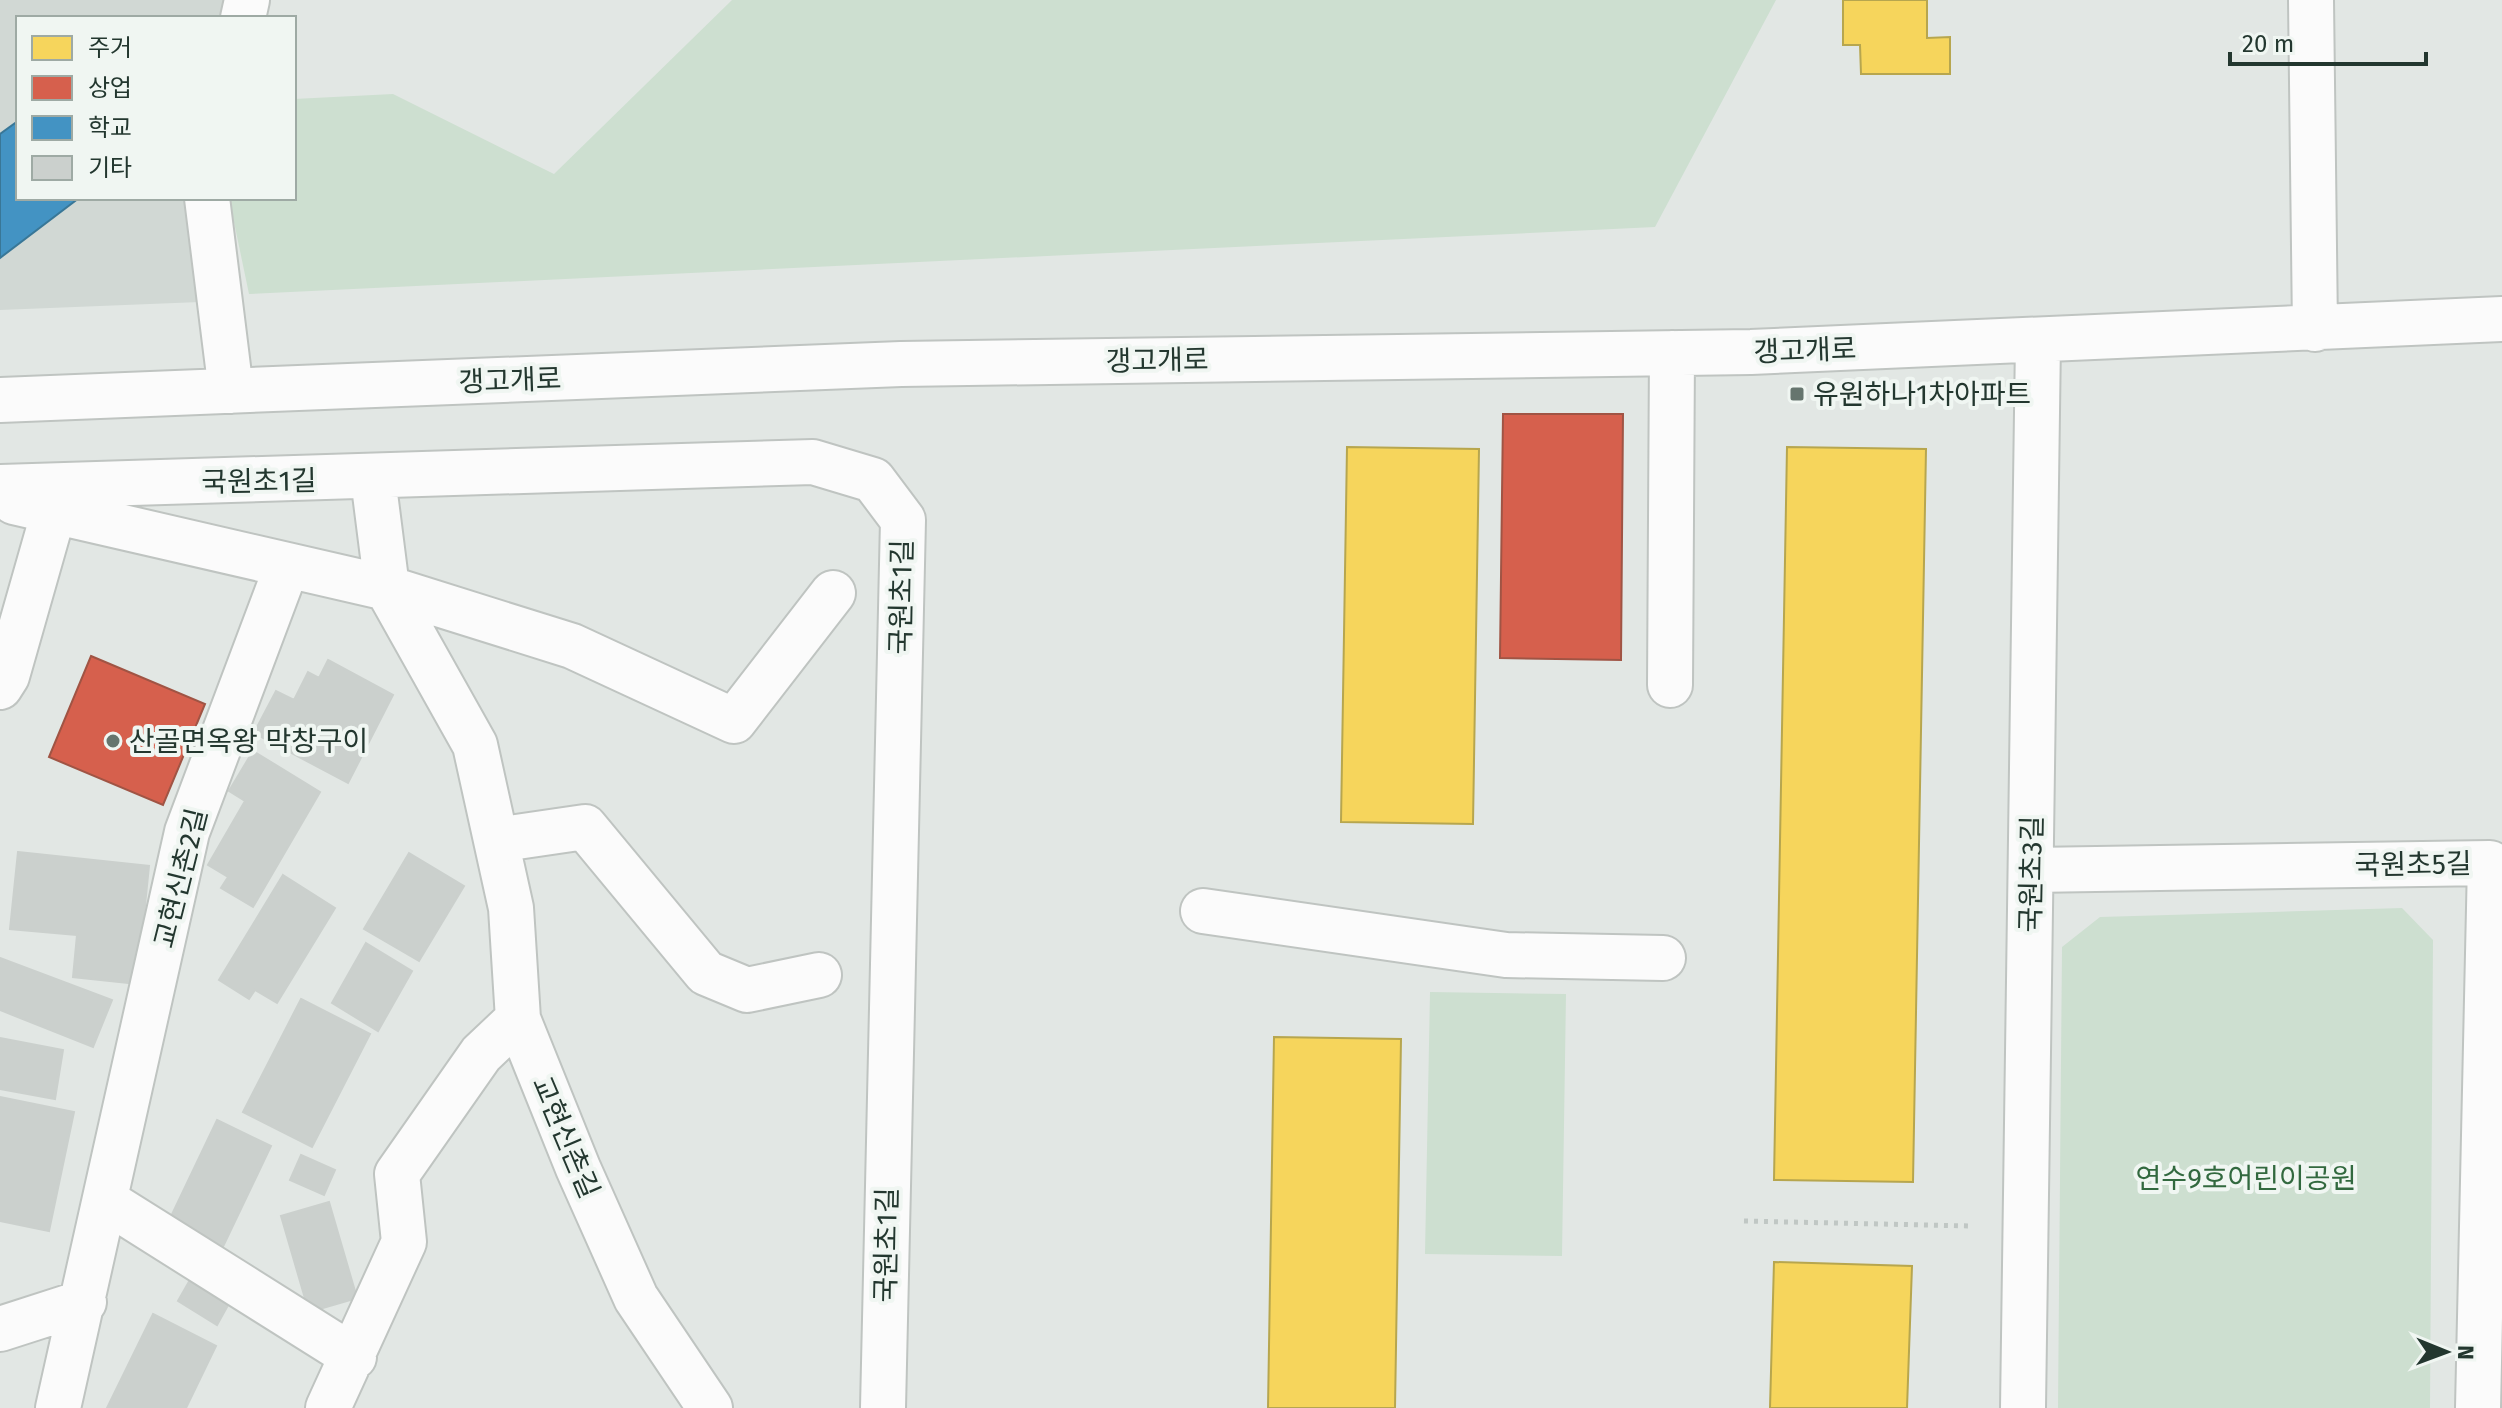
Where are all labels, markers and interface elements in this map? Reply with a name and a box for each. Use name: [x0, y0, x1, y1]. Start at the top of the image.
legend: [16, 16, 296, 200]
scale bar: [2230, 16, 2426, 66]
text: 20 m: [2242, 30, 2294, 58]
text: 주거: [88, 34, 132, 62]
text: 상업: [88, 74, 132, 102]
text: 학교: [88, 114, 132, 142]
text: 기타: [88, 154, 132, 182]
street label: 갱고개로: [1753, 332, 1857, 369]
street label: 갱고개로: [1105, 343, 1209, 378]
street label: 갱고개로: [458, 362, 562, 399]
place label: 유원하나1차아파트: [1813, 378, 2031, 411]
marker: 유원하나1차아파트: [1788, 385, 1806, 403]
street label: 국원초1길: [201, 464, 317, 499]
street label: 국원초1길: [884, 539, 919, 655]
place label: 산골면옥왕 막창구이: [129, 725, 368, 758]
marker: 산골면옥왕 막창구이: [104, 732, 122, 750]
street label: 교현신촌2길: [147, 805, 214, 951]
street label: 국원초3길: [2014, 815, 2049, 933]
street label: 국원초5길: [2354, 847, 2472, 882]
street label: 교현신촌길: [525, 1071, 606, 1203]
park label: 연수9호어린이공원: [2136, 1162, 2356, 1195]
street label: 국원초1길: [869, 1187, 904, 1303]
north arrow: [2406, 1312, 2486, 1392]
text: N: [2452, 1345, 2479, 1360]

